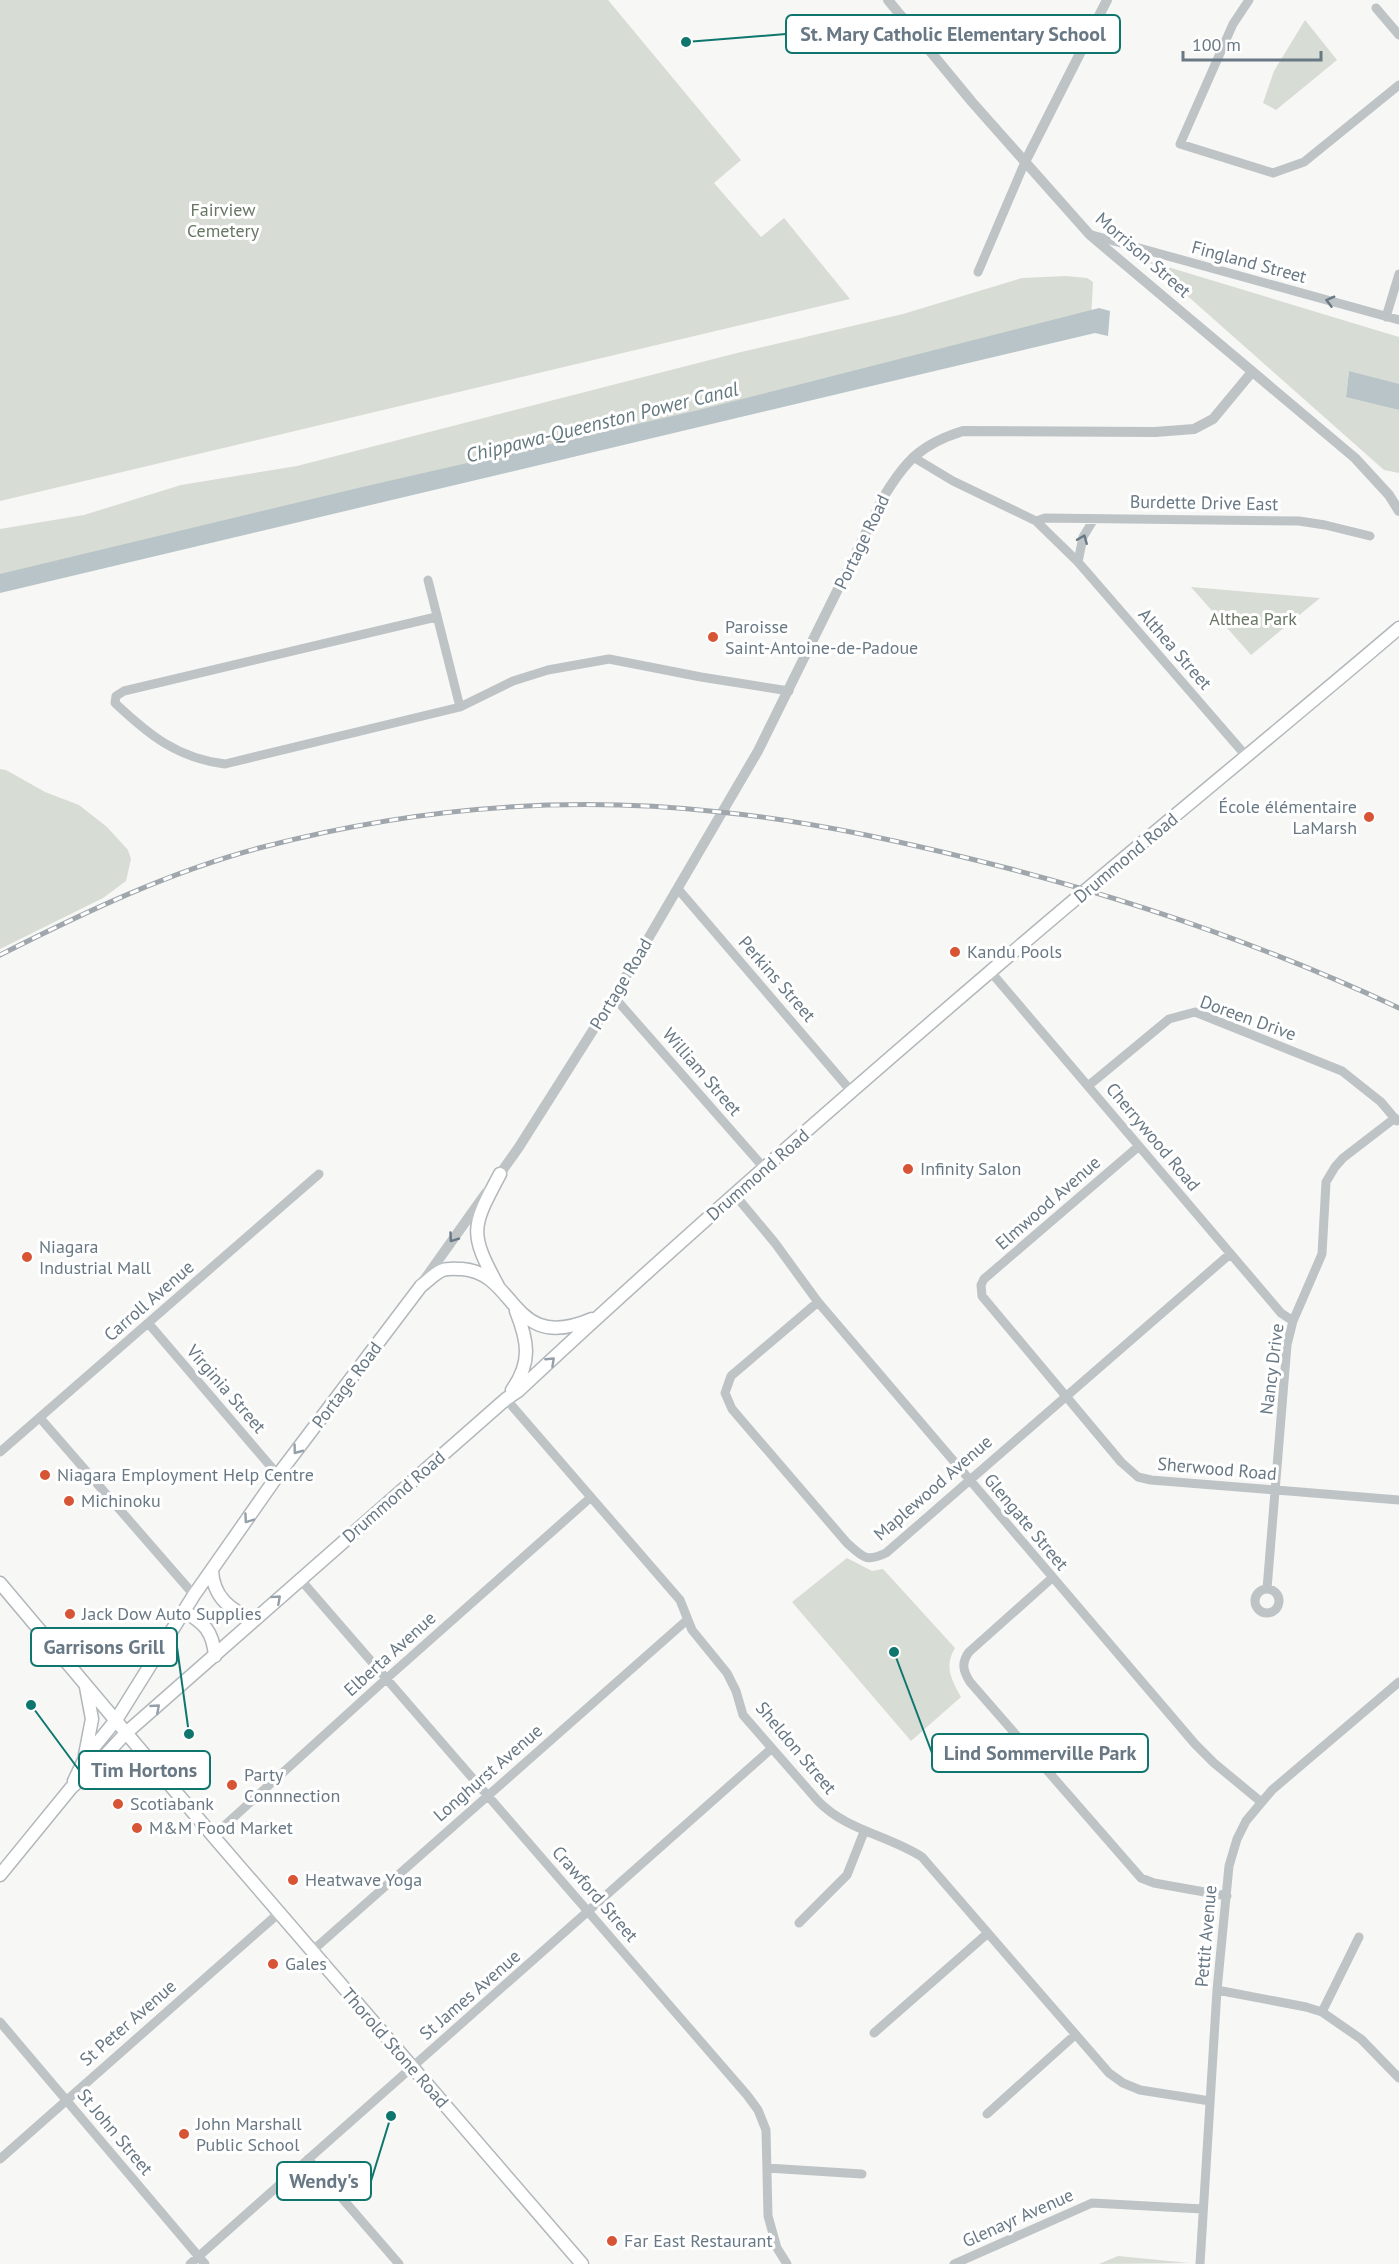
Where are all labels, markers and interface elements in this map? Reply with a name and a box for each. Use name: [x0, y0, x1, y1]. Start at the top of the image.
callout: St. Mary Catholic Elementary School: [786, 15, 1120, 53]
text: St. Mary Catholic Elementary School: [800, 21, 1106, 47]
scale bar: [1183, 24, 1321, 62]
text: 100 m: [1192, 33, 1241, 56]
park label: Fairview Cemetery: [187, 198, 260, 242]
street label: Morrison Street: [1091, 207, 1196, 302]
street label: Fingland Street: [1189, 235, 1309, 288]
one-way arrow: [1325, 296, 1336, 308]
water label: Chippawa-Queenston Power Canal: [463, 375, 741, 468]
street label: Burdette Drive East: [1130, 490, 1278, 515]
street label: Portage Road: [829, 491, 894, 593]
one-way arrow: [1076, 535, 1088, 546]
street label: Althea Street: [1134, 603, 1217, 694]
park label: Althea Park: [1209, 607, 1297, 630]
place label: Paroisse Saint-Antoine-de-Padoue: [725, 615, 918, 659]
marker: Paroisse Saint-Antoine-de-Padoue: [706, 630, 720, 644]
place label: École élémentaire LaMarsh: [1219, 795, 1357, 839]
street label: Drummond Road: [1069, 807, 1182, 908]
marker: École élémentaire LaMarsh: [1362, 810, 1376, 824]
street label: Perkins Street: [734, 931, 821, 1026]
street label: Portage Road: [584, 934, 657, 1034]
place label: Kandu Pools: [967, 940, 1062, 963]
marker: Kandu Pools: [948, 945, 962, 959]
street label: Doreen Drive: [1197, 990, 1299, 1046]
street label: William Street: [658, 1023, 747, 1120]
street label: Cherrywood Road: [1101, 1078, 1206, 1196]
street label: Drummond Road: [701, 1124, 814, 1226]
street label: Elmwood Avenue: [990, 1151, 1105, 1255]
place label: Infinity Salon: [920, 1157, 1021, 1180]
marker: Infinity Salon: [901, 1162, 915, 1176]
one-way arrow: [450, 1232, 461, 1243]
place label: Niagara Industrial Mall: [39, 1235, 152, 1279]
marker: Niagara Industrial Mall: [20, 1250, 34, 1264]
street label: Carroll Avenue: [99, 1255, 198, 1346]
street label: Nancy Drive: [1255, 1322, 1289, 1416]
street label: Portage Road: [307, 1337, 387, 1433]
street label: Virginia Street: [181, 1339, 271, 1438]
one-way arrow: [544, 1357, 554, 1368]
street label: Maplewood Avenue: [869, 1430, 997, 1545]
one-way arrow: [294, 1443, 305, 1454]
street label: Drummond Road: [337, 1446, 450, 1548]
street label: Sherwood Road: [1156, 1452, 1278, 1485]
place label: Niagara Employment Help Centre: [57, 1463, 314, 1486]
marker: Niagara Employment Help Centre: [38, 1468, 52, 1482]
street label: Glengate Street: [979, 1468, 1074, 1575]
place label: Michinoku: [81, 1489, 161, 1512]
marker: Michinoku: [62, 1494, 76, 1508]
one-way arrow: [244, 1513, 255, 1524]
one-way arrow: [271, 1595, 281, 1606]
place label: Jack Dow Auto Supplies: [81, 1602, 262, 1625]
street label: Elberta Avenue: [339, 1606, 440, 1701]
marker: Jack Dow Auto Supplies: [63, 1607, 77, 1621]
callout: Garrisons Grill: [31, 1628, 177, 1666]
text: Garrisons Grill: [43, 1634, 165, 1660]
street label: Sheldon Street: [751, 1697, 842, 1799]
one-way arrow: [149, 1704, 160, 1715]
street label: Longhurst Avenue: [428, 1719, 547, 1826]
callout: Lind Sommerville Park: [932, 1734, 1148, 1772]
text: Lind Sommerville Park: [944, 1740, 1136, 1766]
callout: Tim Hortons: [79, 1751, 210, 1789]
text: Tim Hortons: [91, 1757, 197, 1783]
place label: Party Connnection: [244, 1763, 340, 1807]
marker: Party Connnection: [225, 1778, 239, 1792]
place label: Scotiabank: [130, 1792, 214, 1815]
marker: Scotiabank: [111, 1797, 125, 1811]
place label: M&M Food Market: [149, 1816, 293, 1839]
marker: M&M Food Market: [130, 1821, 144, 1835]
street label: Crawford Street: [547, 1841, 643, 1947]
place label: Heatwave Yoga: [305, 1868, 422, 1891]
marker: Heatwave Yoga: [286, 1873, 300, 1887]
street label: Pettit Avenue: [1190, 1884, 1221, 1988]
street label: St James Avenue: [414, 1944, 525, 2045]
place label: Gales: [285, 1952, 327, 1975]
marker: Gales: [266, 1957, 280, 1971]
street label: St Peter Avenue: [75, 1974, 181, 2071]
street label: Thorold Stone Road: [337, 1983, 454, 2113]
street label: St John Street: [73, 2084, 158, 2180]
place label: John Marshall Public School: [195, 2112, 302, 2156]
marker: John Marshall Public School: [177, 2127, 191, 2141]
callout: Wendy's: [277, 2162, 371, 2200]
text: Wendy's: [289, 2168, 359, 2194]
street label: Glenayr Avenue: [959, 2183, 1077, 2252]
place label: Far East Restaurant: [624, 2229, 773, 2252]
marker: Far East Restaurant: [605, 2234, 619, 2248]

